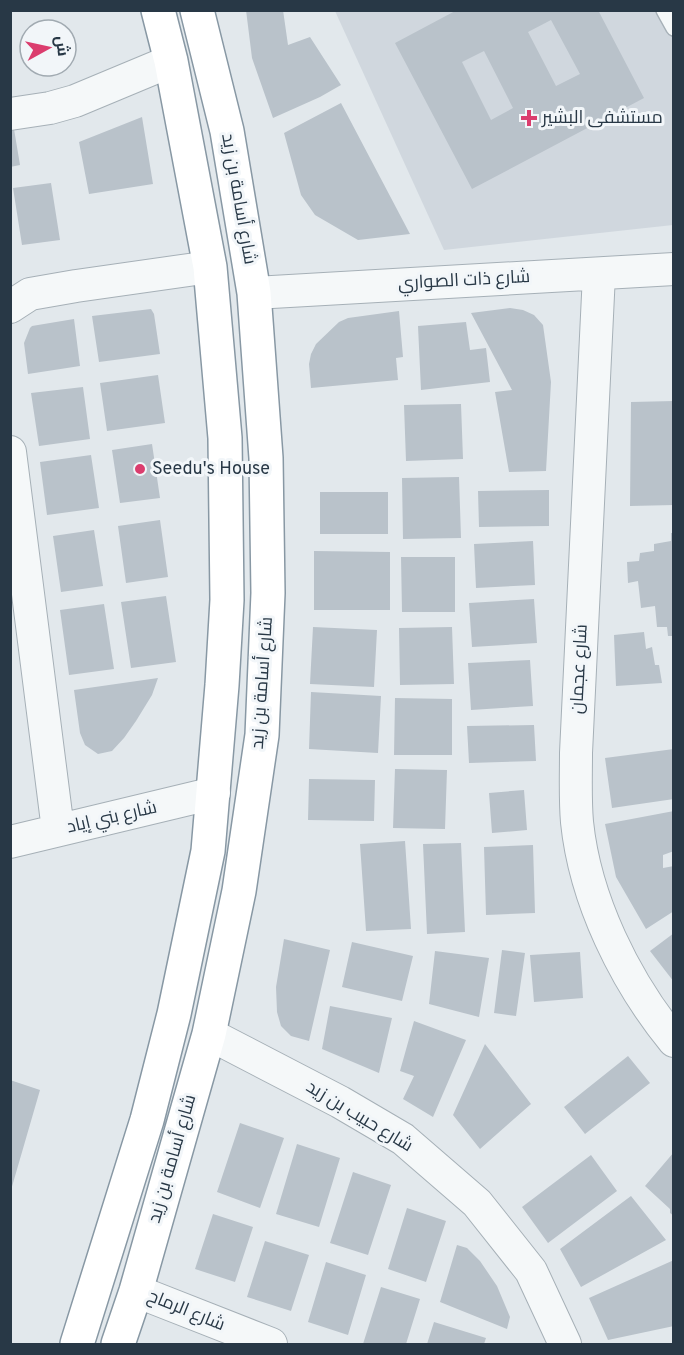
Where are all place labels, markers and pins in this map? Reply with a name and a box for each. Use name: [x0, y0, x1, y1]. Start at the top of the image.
place label: مستشفى البشير: [541, 107, 663, 130]
marker: مستشفى البشير: [520, 109, 538, 127]
place label: Seedu's House: [152, 458, 270, 481]
marker: Seedu's House: [133, 462, 147, 476]

